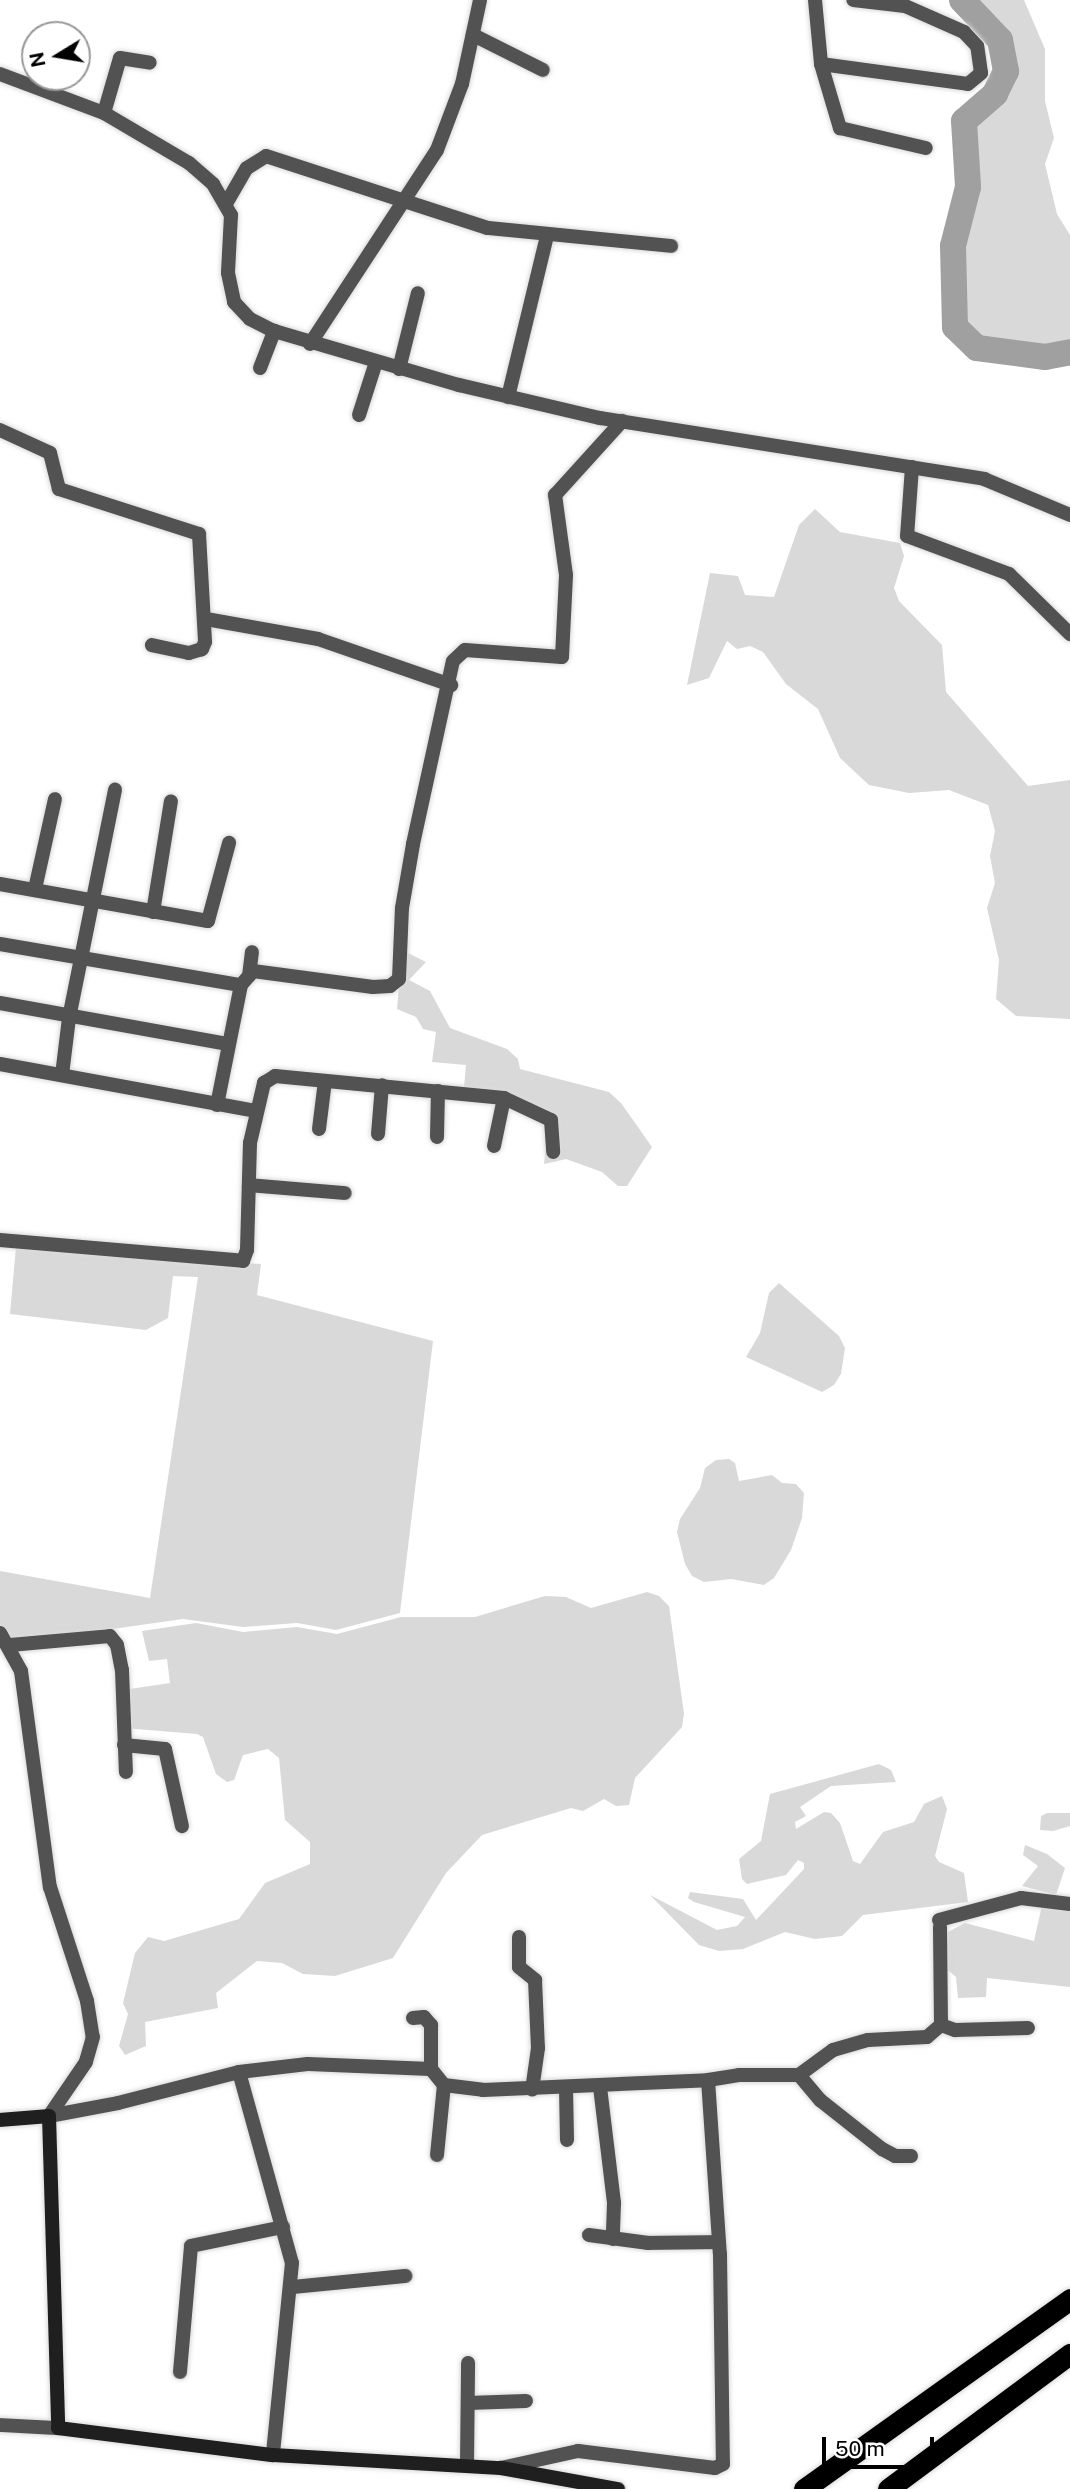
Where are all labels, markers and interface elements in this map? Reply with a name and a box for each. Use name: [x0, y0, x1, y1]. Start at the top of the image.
north arrow: [21, 21, 91, 91]
text: N: [25, 50, 50, 69]
scale bar: [825, 2422, 937, 2466]
text: 50 m: [835, 2436, 885, 2461]

